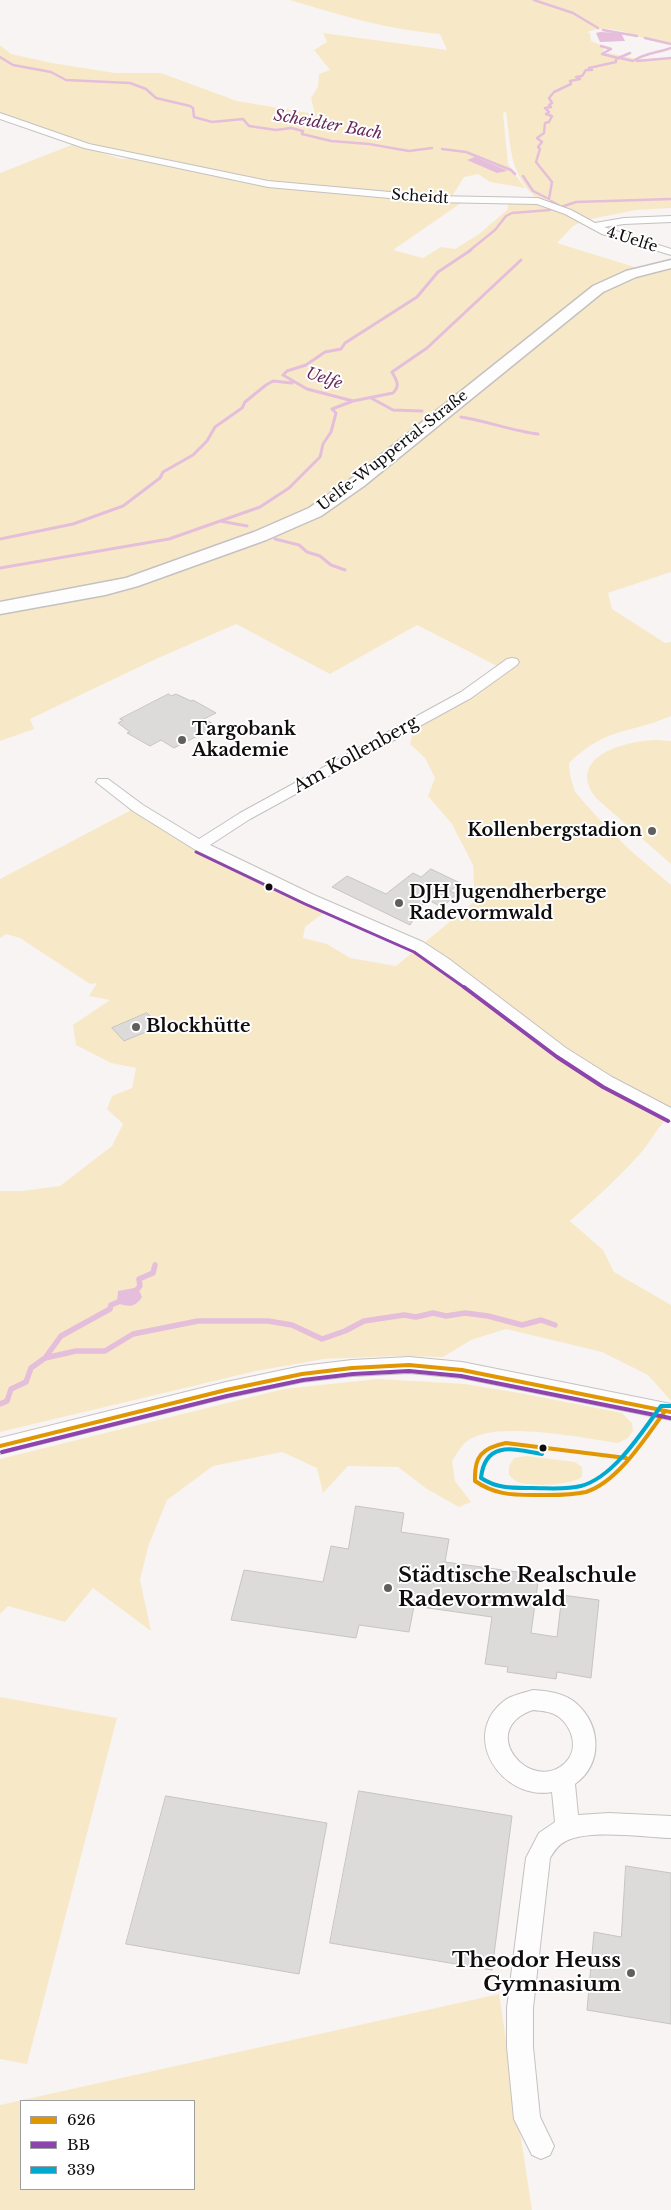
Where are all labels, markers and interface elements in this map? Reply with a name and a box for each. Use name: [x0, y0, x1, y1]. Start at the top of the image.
water label: Scheidter Bach: [272, 106, 384, 144]
street label: Scheidt: [391, 186, 449, 208]
street label: 4.Uelfe: [604, 223, 660, 257]
water label: Uelfe: [303, 364, 345, 394]
street label: Uelfe-Wuppertal-Straße: [314, 387, 472, 515]
street label: Am Kollenberg: [290, 712, 422, 798]
place label: Targobank Akademie: [192, 719, 296, 762]
marker: Targobank Akademie: [176, 734, 188, 746]
place label: Kollenbergstadion: [467, 820, 642, 842]
marker: Kollenbergstadion: [646, 825, 658, 837]
unlabelled marker: [264, 882, 274, 892]
place label: DJH Jugendherberge Radevormwald: [409, 882, 607, 924]
marker: DJH Jugendherberge Radevormwald: [393, 897, 405, 909]
place label: Blockhütte: [146, 1016, 251, 1038]
marker: Blockhütte: [130, 1021, 142, 1033]
unlabelled marker: [538, 1443, 548, 1453]
place label: Städtische Realschule Radevormwald: [398, 1563, 637, 1613]
marker: Städtische Realschule Radevormwald: [382, 1582, 394, 1594]
place label: Theodor Heuss Gymnasium: [452, 1948, 621, 1998]
marker: Theodor Heuss Gymnasium: [625, 1967, 637, 1979]
legend: [20, 2100, 195, 2190]
text: 626: [67, 2110, 96, 2129]
text: BB: [67, 2135, 90, 2154]
text: 339: [67, 2160, 95, 2179]

